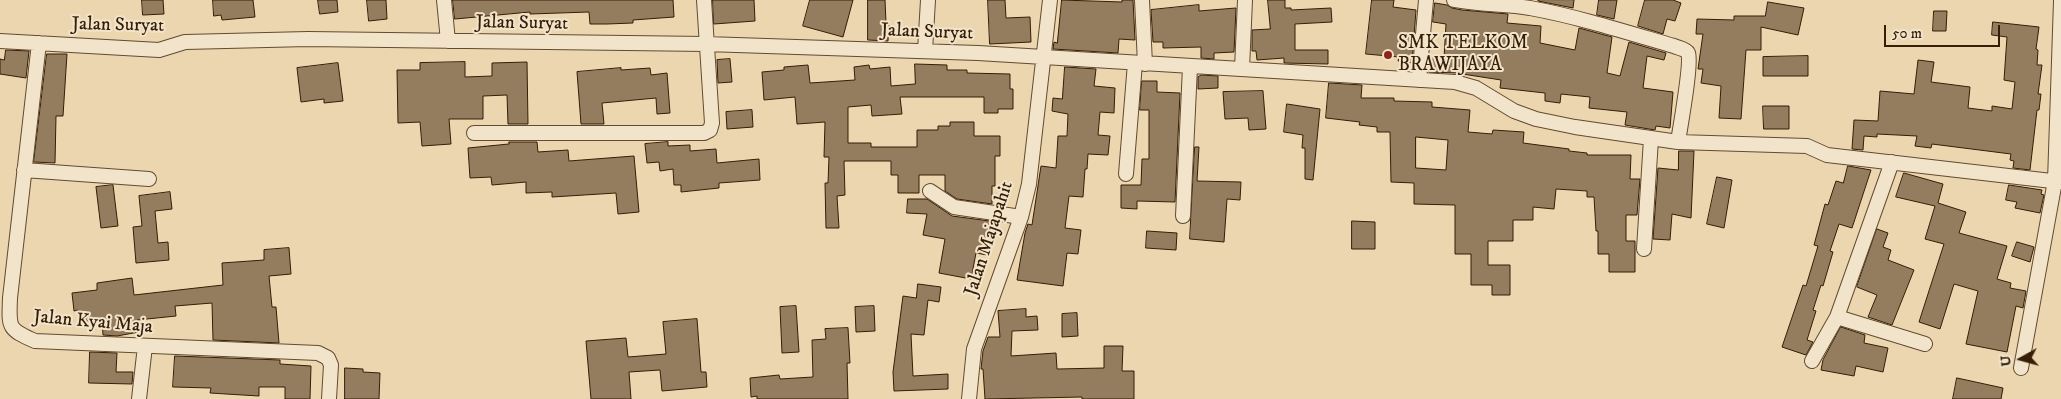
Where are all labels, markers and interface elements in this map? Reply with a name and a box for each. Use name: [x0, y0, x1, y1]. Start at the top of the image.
street label: Jalan Suryat: [476, 12, 568, 36]
street label: Jalan Suryat: [72, 14, 164, 38]
scale bar: [1886, 15, 2002, 47]
street label: Jalan Suryat: [880, 20, 974, 46]
text: 50 m: [1892, 24, 1922, 43]
place label: SMK TELKOM BRAWIJAYA: [1398, 33, 1528, 77]
marker: SMK TELKOM BRAWIJAYA: [1382, 49, 1394, 61]
street label: Jalan Majapahit: [961, 179, 1019, 299]
street label: Jalan Kyai Maja: [32, 306, 154, 340]
north arrow: [1996, 334, 2046, 384]
text: U: [1997, 354, 2016, 367]

